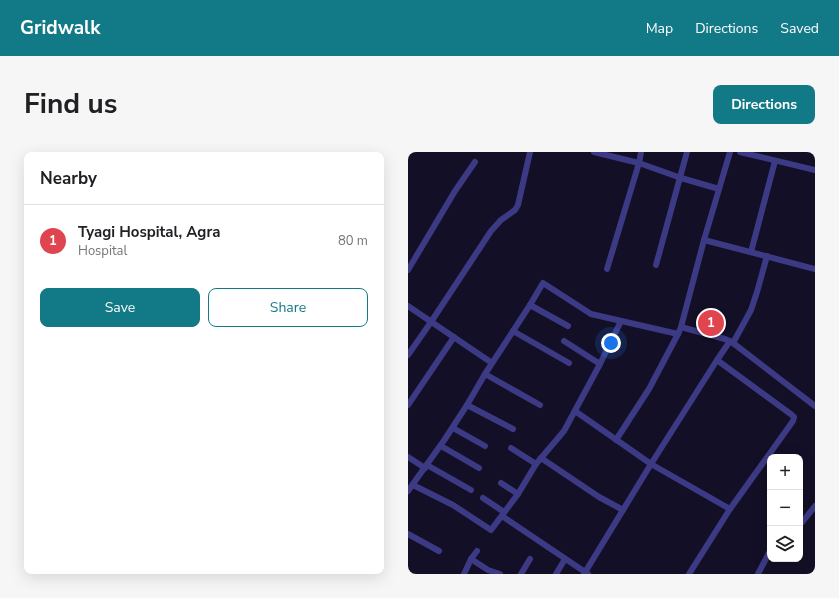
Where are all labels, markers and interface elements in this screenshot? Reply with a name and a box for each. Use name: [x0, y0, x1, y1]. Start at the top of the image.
text: Gridwalk: [20, 15, 100, 41]
text: Map: [646, 19, 673, 38]
text: Directions: [695, 19, 758, 38]
text: Saved: [780, 19, 819, 38]
text: Find us: [24, 85, 118, 123]
button: Directions: [713, 85, 815, 124]
text: Nearby: [40, 167, 97, 190]
text: Tyagi Hospital, Agra: [78, 222, 220, 242]
text: 1: [49, 232, 57, 250]
text: 80 m: [338, 232, 368, 250]
text: Hospital: [78, 242, 127, 260]
button: Save: [40, 288, 200, 327]
button: Share: [208, 288, 368, 327]
pin: 1: [698, 308, 724, 338]
your location: [601, 333, 621, 353]
map controls: [767, 454, 803, 562]
button: +: [767, 454, 803, 490]
button: −: [767, 490, 803, 526]
button: layers: [767, 526, 803, 562]

